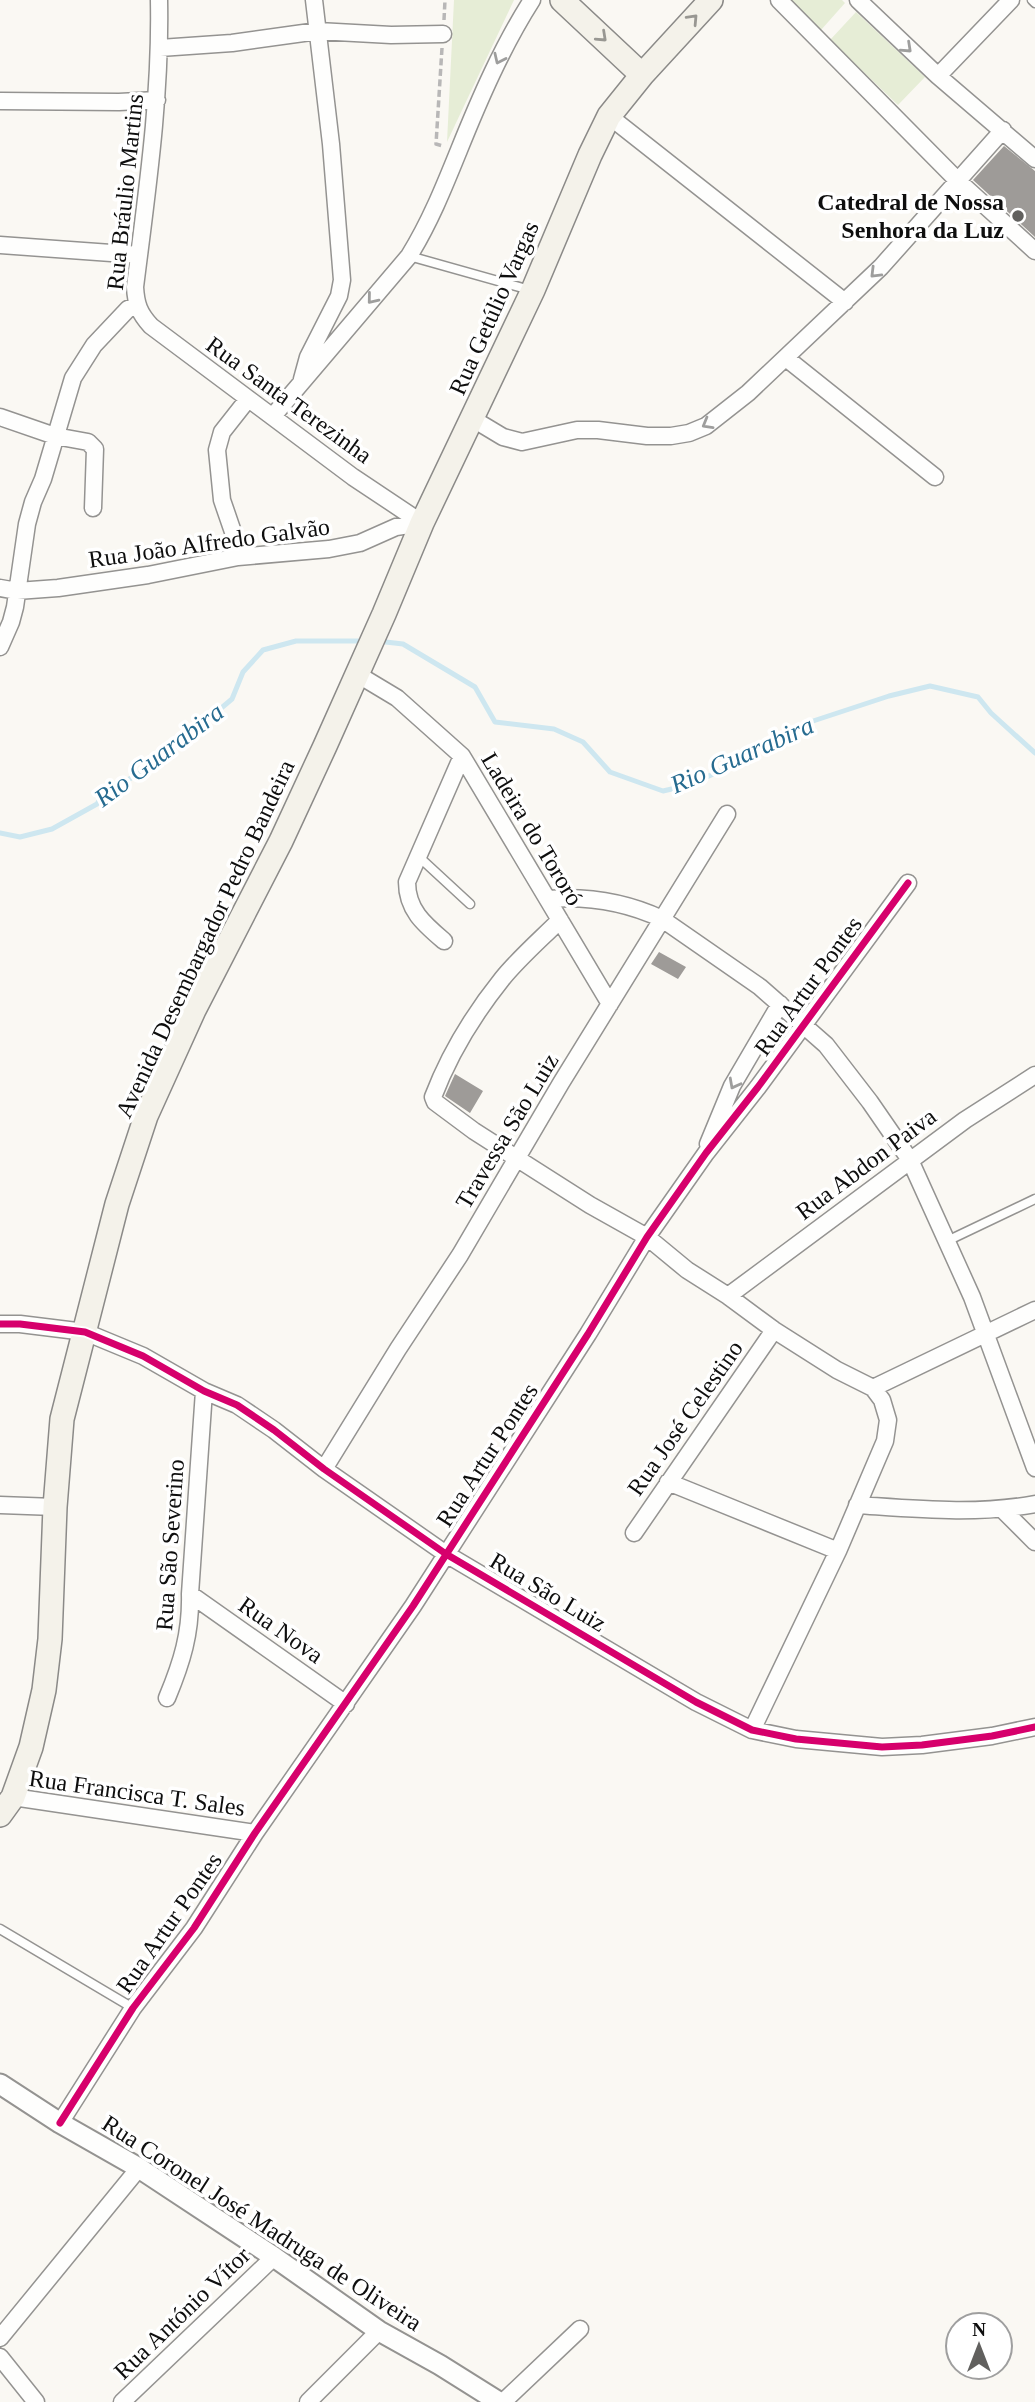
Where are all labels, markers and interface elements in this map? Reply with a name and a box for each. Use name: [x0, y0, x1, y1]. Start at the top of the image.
one-way arrow: [685, 14, 698, 27]
one-way arrow: [594, 29, 607, 42]
one-way arrow: [899, 39, 912, 52]
one-way arrow: [493, 52, 507, 65]
street label: Rua Bráulio Martins: [102, 93, 148, 291]
place label: Catedral de Nossa Senhora da Luz: [817, 189, 1004, 243]
marker: Catedral de Nossa Senhora da Luz: [1010, 208, 1026, 224]
street label: Rua Getúlio Vargas: [444, 217, 544, 399]
one-way arrow: [871, 264, 884, 277]
one-way arrow: [367, 292, 380, 304]
street label: Rua Santa Terezinha: [201, 331, 377, 469]
one-way arrow: [701, 416, 714, 429]
street label: Rua João Alfredo Galvão: [87, 513, 331, 573]
water label: Rio Guarabira: [88, 697, 229, 813]
water label: Rio Guarabira: [665, 710, 818, 800]
street label: Ladeira do Tororó: [476, 748, 588, 910]
street label: Avenida Desembargador Pedro Bandeira: [110, 756, 300, 1122]
street label: Rua Artur Pontes: [749, 911, 867, 1061]
street label: Travessa São Luiz: [450, 1049, 564, 1213]
one-way arrow: [728, 1077, 742, 1089]
street label: Rua Abdon Paiva: [791, 1103, 941, 1225]
street label: Rua José Celestino: [622, 1336, 748, 1500]
street label: Rua Artur Pontes: [431, 1379, 543, 1531]
street label: Rua São Severino: [151, 1458, 189, 1632]
street label: Rua São Luiz: [485, 1547, 611, 1637]
street label: Rua Nova: [234, 1592, 328, 1669]
street label: Rua Francisca T. Sales: [27, 1765, 247, 1821]
street label: Rua Artur Pontes: [111, 1848, 227, 1998]
street label: Rua Coronel José Madruga de Oliveira: [98, 2110, 427, 2336]
street label: Rua António Vítor: [109, 2242, 255, 2384]
north arrow: [944, 2311, 1014, 2381]
text: N: [972, 2319, 986, 2340]

